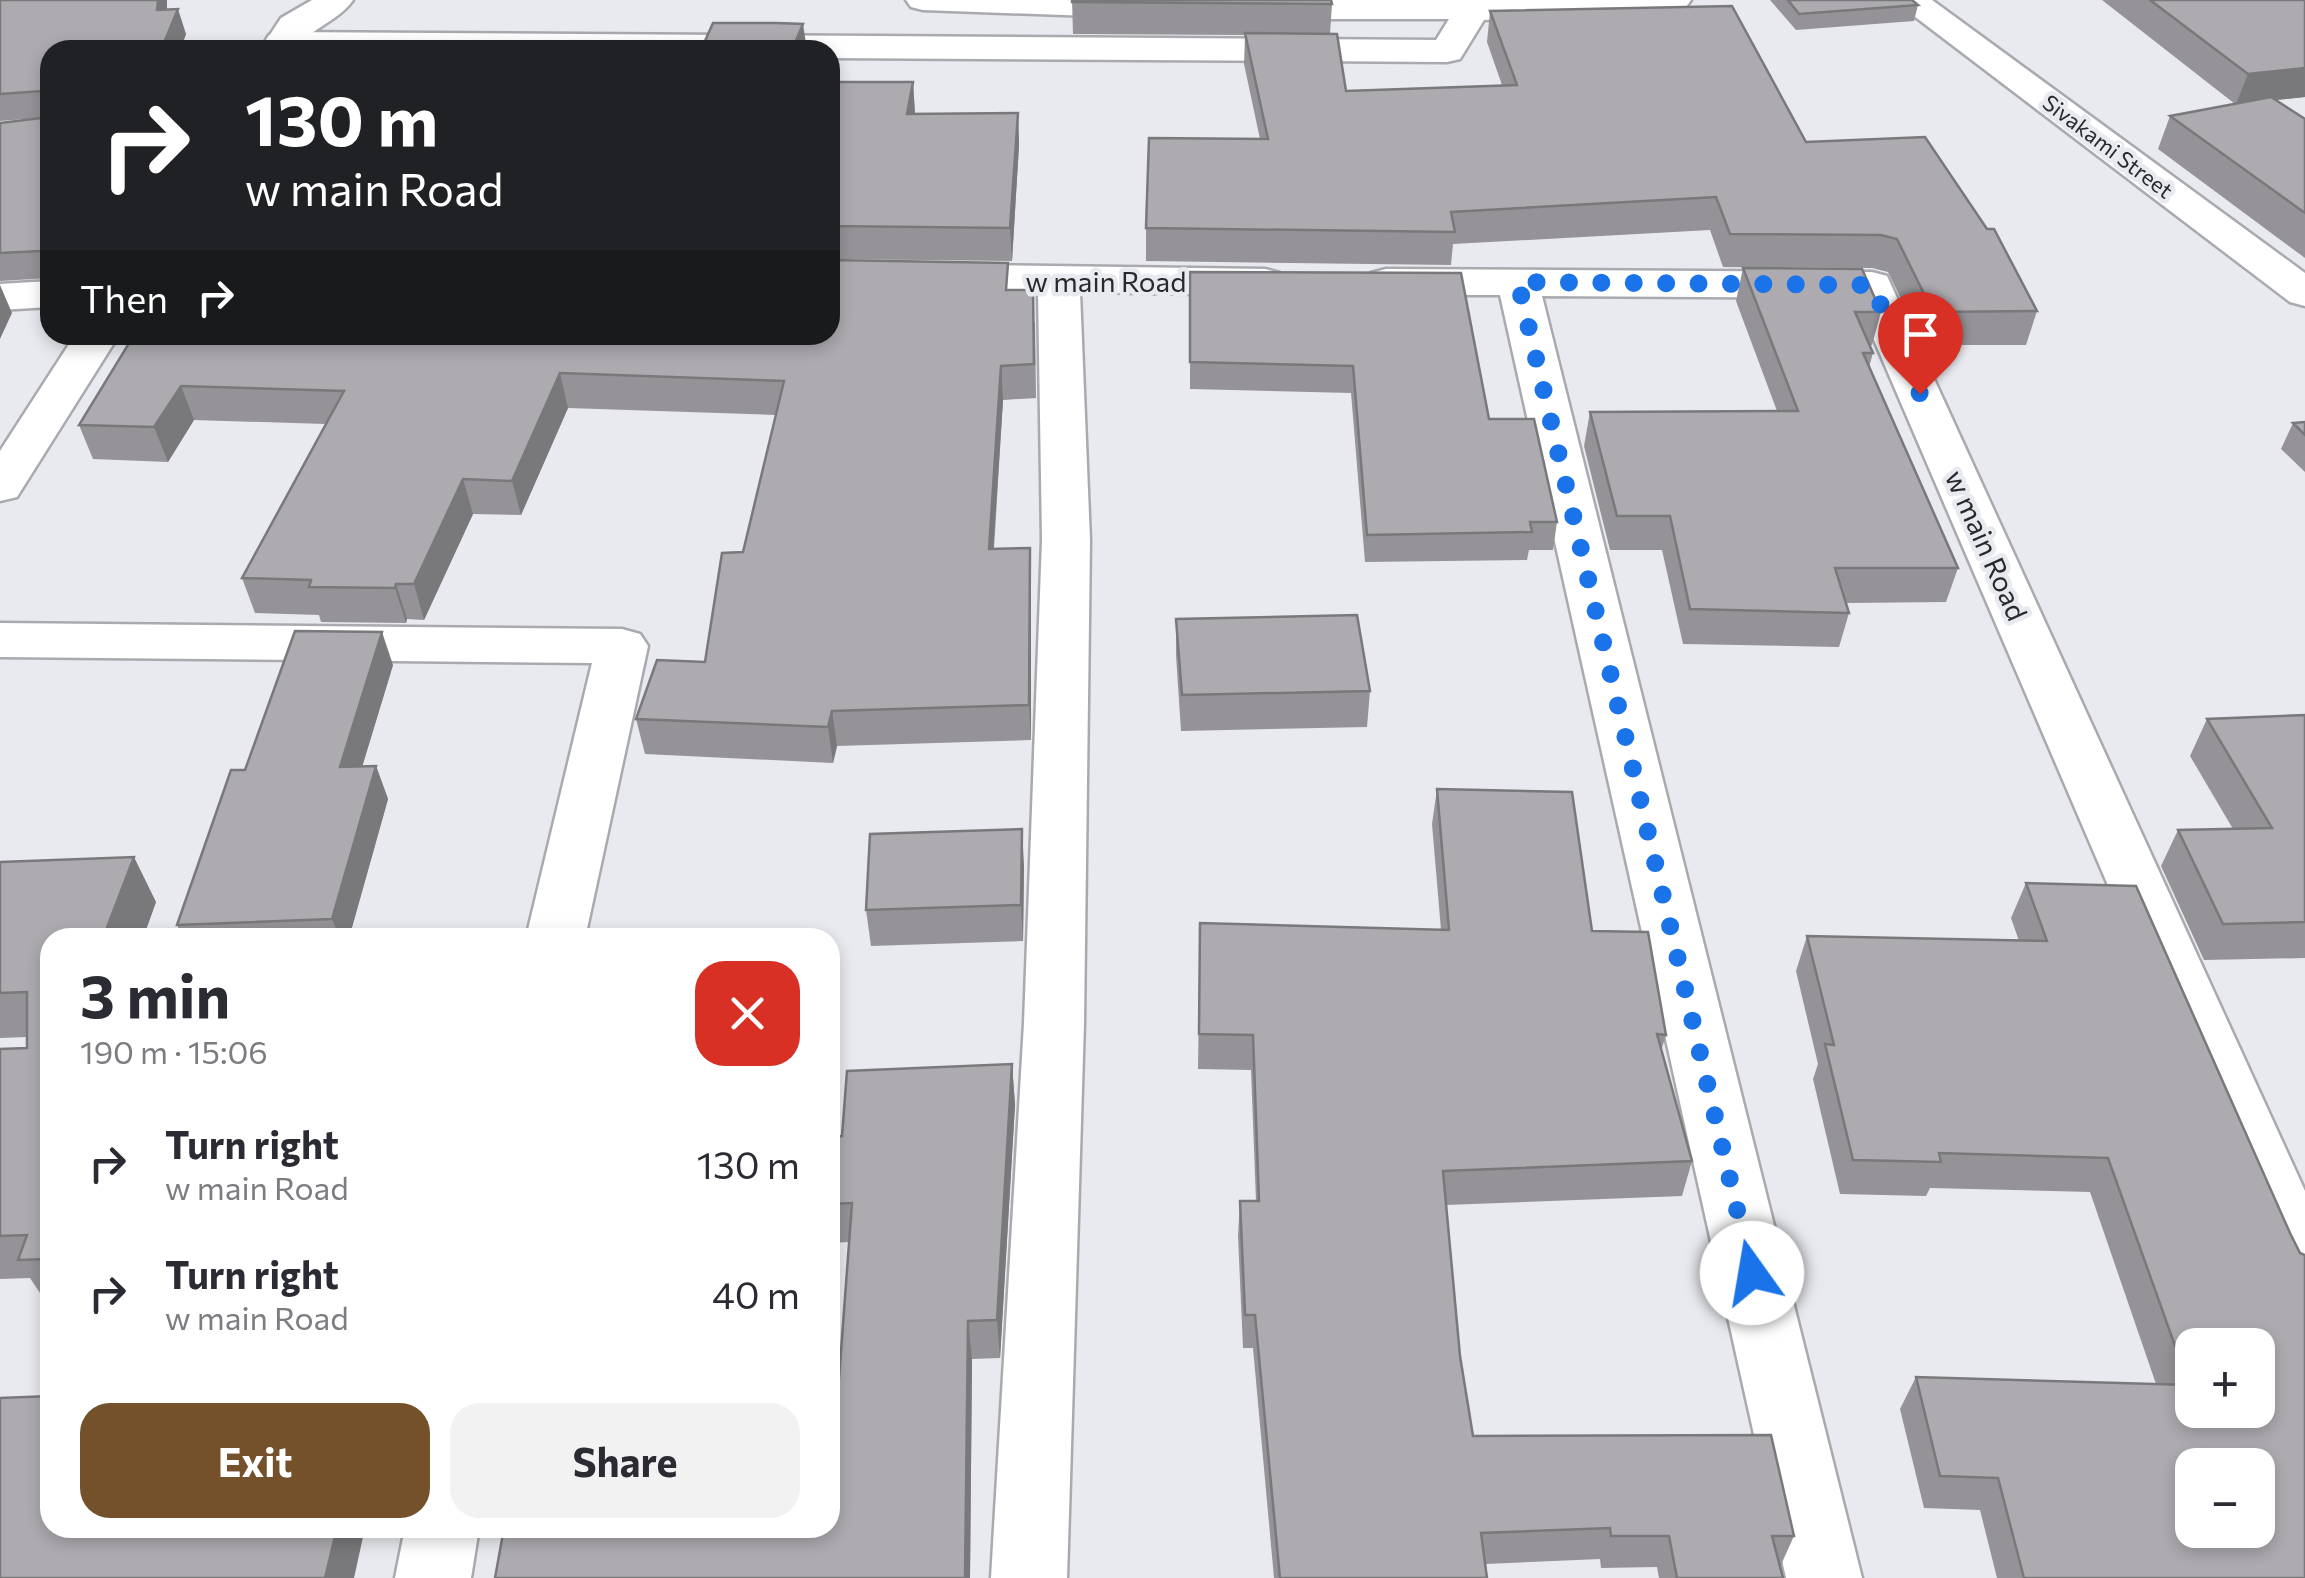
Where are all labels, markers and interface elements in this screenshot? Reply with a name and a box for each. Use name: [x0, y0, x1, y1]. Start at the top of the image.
text: 130 m: [245, 75, 438, 160]
icon: right: [80, 80, 210, 210]
street label: Sivakami Street: [2038, 88, 2178, 204]
text: w main Road: [245, 160, 504, 215]
street label: w main Road: [1026, 264, 1186, 298]
icon: right: [188, 270, 243, 325]
text: Then: [80, 274, 168, 321]
pin: [1878, 292, 1963, 395]
icon: arrive: [1893, 307, 1948, 362]
street label: w main Road: [1939, 465, 2035, 625]
text: 3 min: [80, 957, 230, 1030]
button: close: [695, 961, 800, 1066]
text: 190 m · 15:06: [80, 1031, 268, 1071]
text: Turn right: [165, 1120, 339, 1167]
icon: right: [80, 1136, 135, 1191]
text: 130 m: [697, 1140, 800, 1187]
text: w main Road: [165, 1167, 349, 1207]
position arrow: [1700, 1221, 1804, 1325]
text: Turn right: [165, 1250, 339, 1297]
icon: right: [80, 1266, 135, 1321]
text: 40 m: [712, 1270, 800, 1317]
text: w main Road: [165, 1297, 349, 1337]
map controls: [2175, 1328, 2275, 1548]
button: +: [2175, 1328, 2275, 1428]
button: Exit: [80, 1403, 430, 1518]
button: Share: [450, 1403, 800, 1518]
button: −: [2175, 1448, 2275, 1548]

